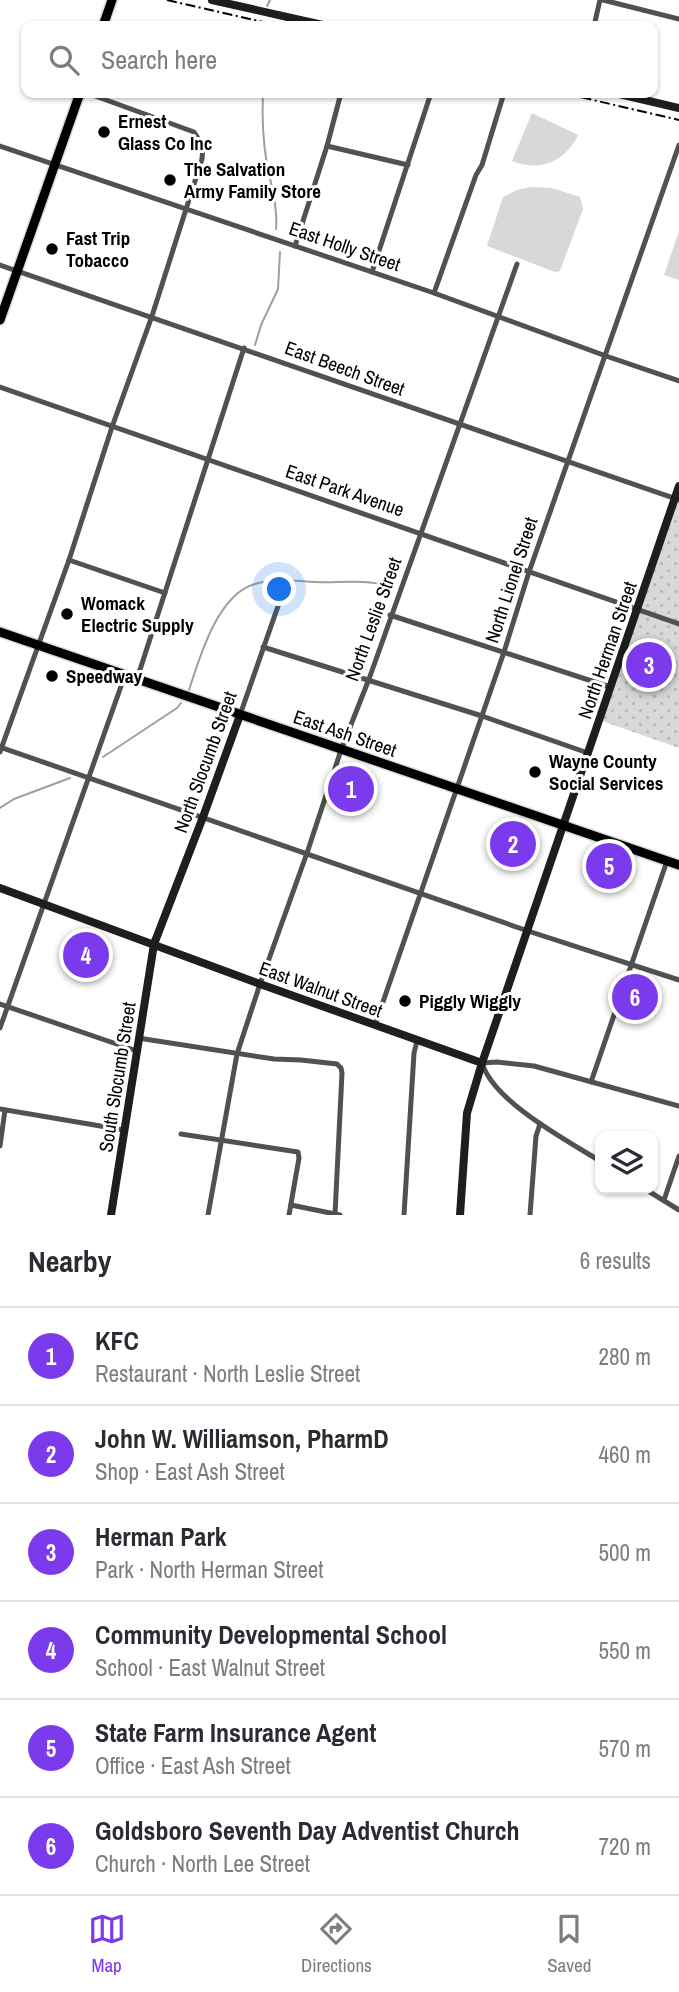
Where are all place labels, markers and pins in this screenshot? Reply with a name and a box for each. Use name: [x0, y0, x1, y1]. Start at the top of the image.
place label: Ernest Glass Co Inc: [118, 108, 212, 156]
marker: Ernest Glass Co Inc: [96, 124, 112, 140]
place label: The Salvation Army Family Store: [184, 156, 321, 204]
marker: The Salvation Army Family Store: [162, 172, 178, 188]
place label: Fast Trip Tobacco: [66, 225, 130, 273]
marker: Fast Trip Tobacco: [44, 241, 60, 257]
place label: Womack Electric Supply: [81, 590, 194, 638]
marker: Womack Electric Supply: [59, 606, 75, 622]
pin: 3: [626, 639, 672, 691]
place label: Speedway: [66, 663, 143, 689]
marker: Speedway: [44, 668, 60, 684]
place label: Wayne County Social Services: [549, 748, 663, 796]
pin: 1: [328, 763, 374, 815]
marker: Wayne County Social Services: [527, 764, 543, 780]
pin: 2: [490, 818, 536, 870]
pin: 5: [586, 840, 632, 892]
pin: 4: [63, 929, 109, 981]
pin: 6: [612, 971, 658, 1023]
place label: Piggly Wiggly: [419, 988, 521, 1014]
marker: Piggly Wiggly: [397, 993, 413, 1009]

